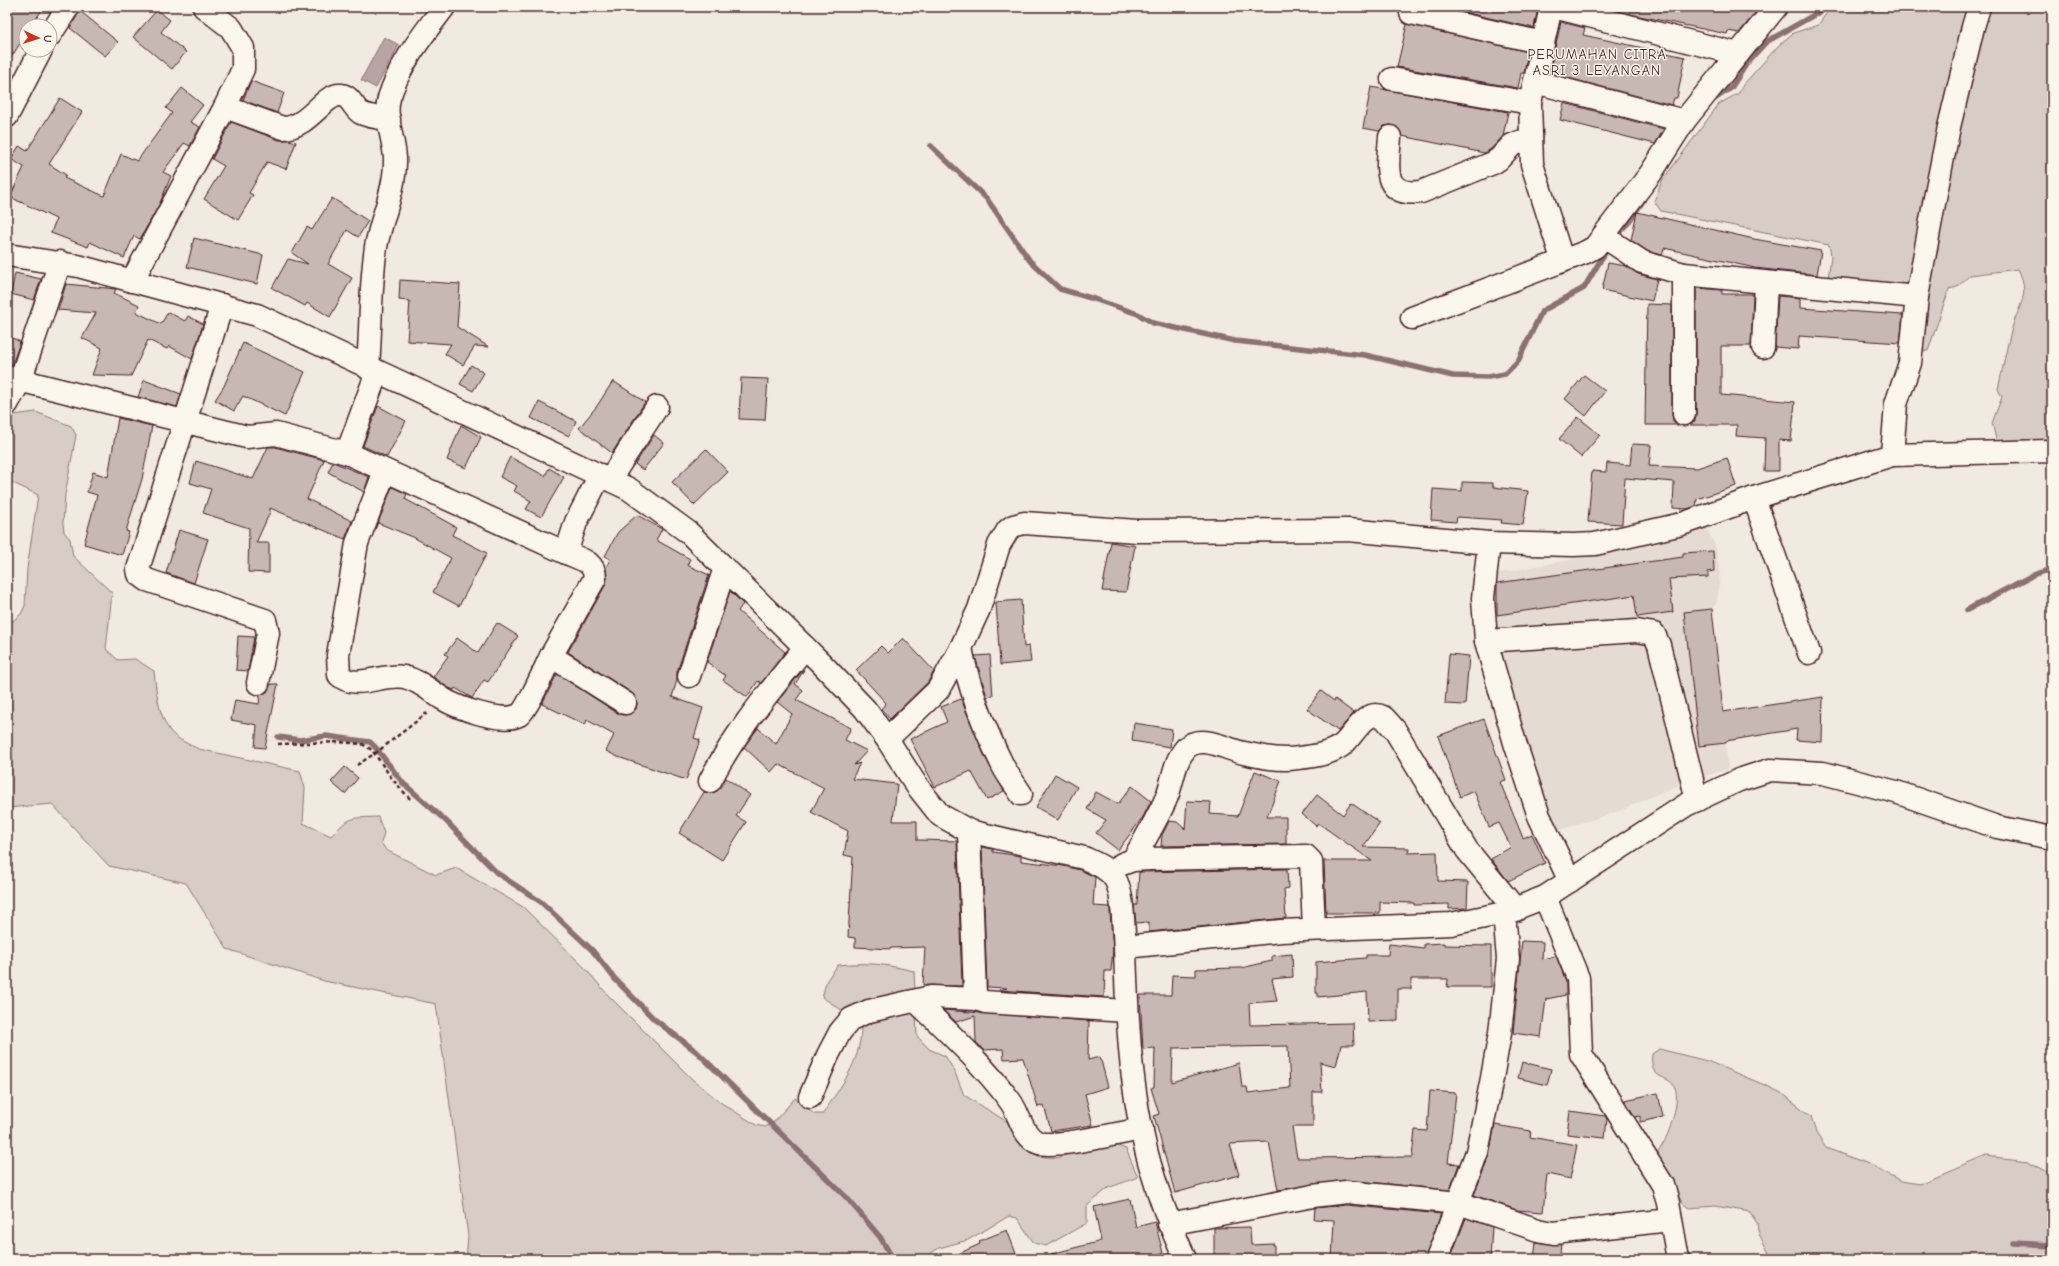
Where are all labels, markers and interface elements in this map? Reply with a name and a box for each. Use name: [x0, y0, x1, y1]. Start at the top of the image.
north arrow: [18, 18, 58, 58]
text: U: [41, 35, 54, 43]
district label: PERUMAHAN CITRA ASRI 3 LEYANGAN: [1527, 46, 1667, 79]

